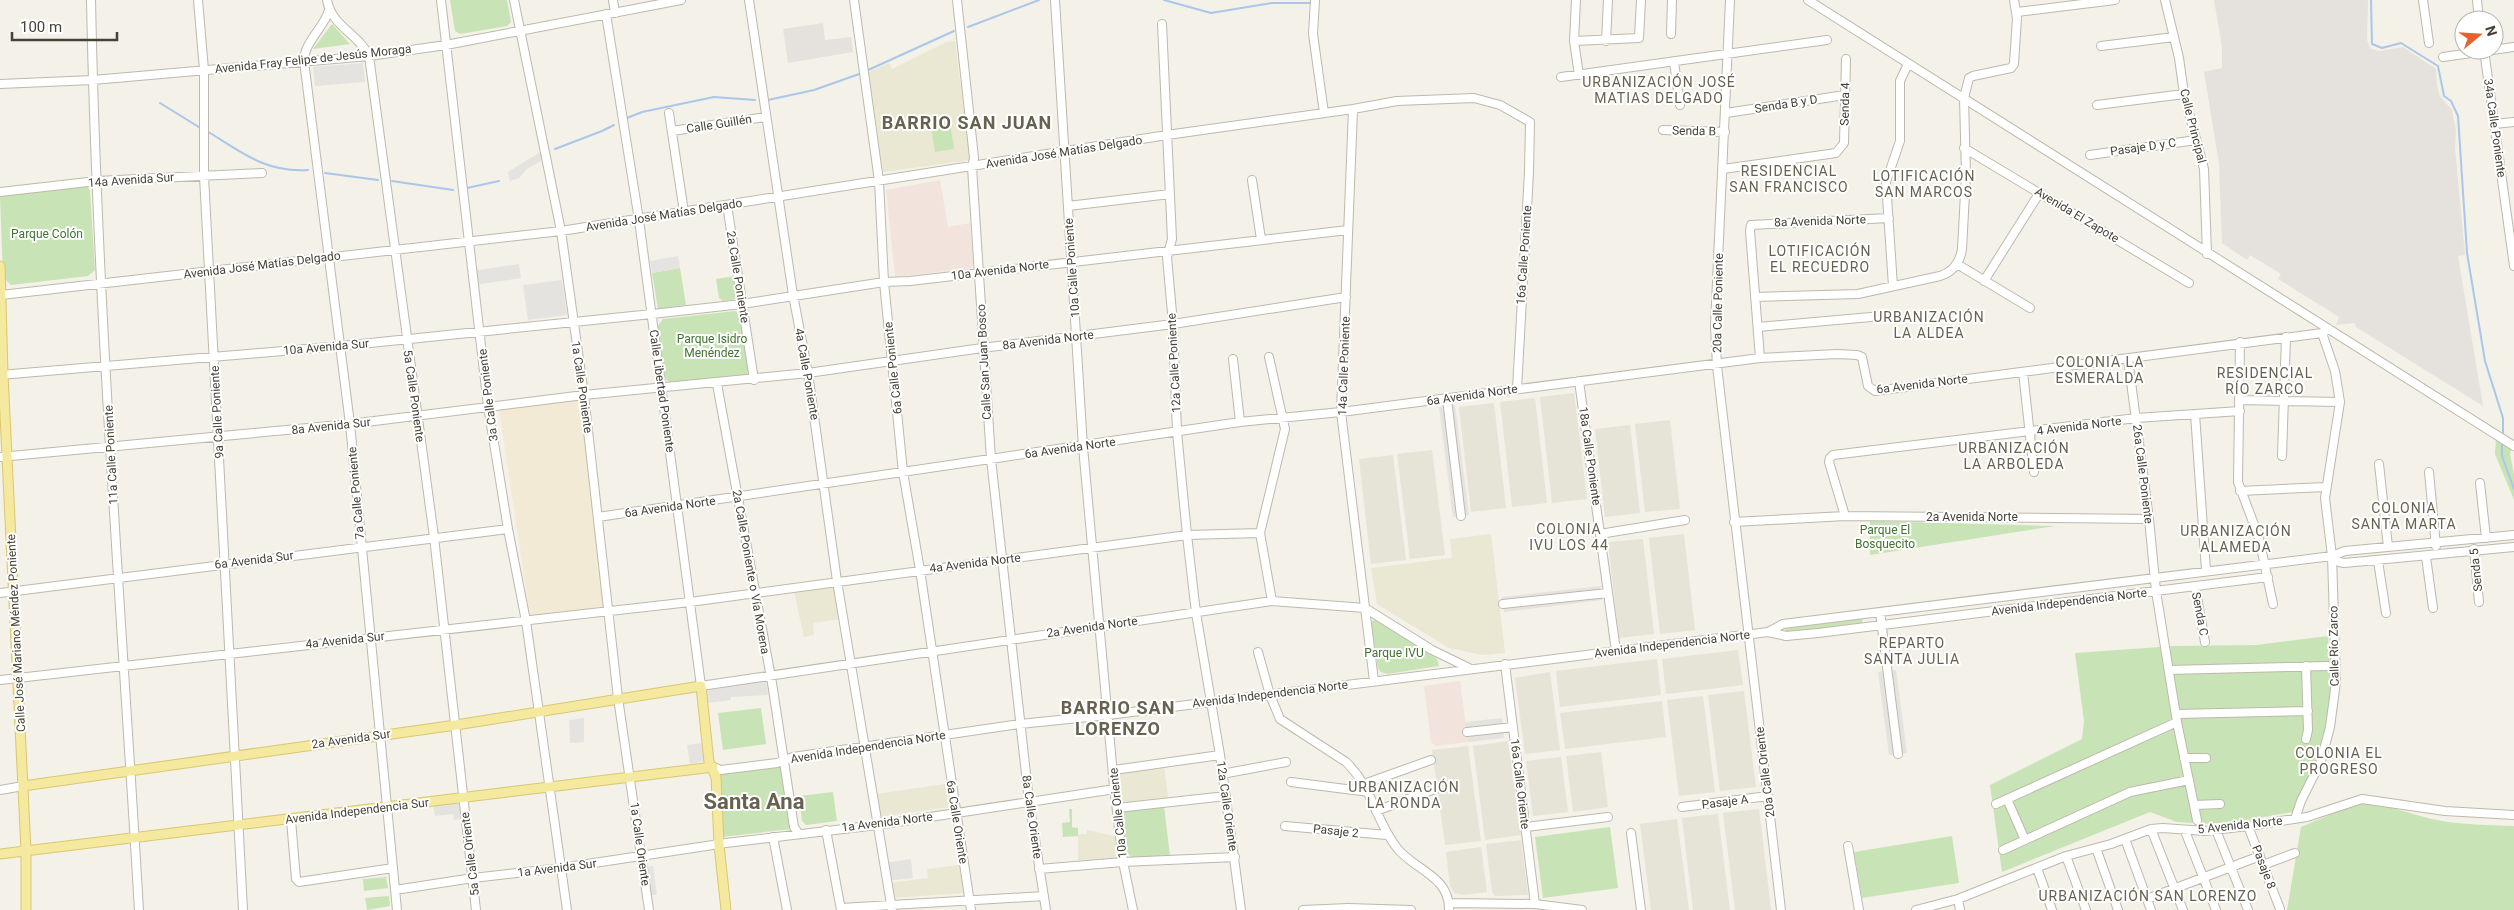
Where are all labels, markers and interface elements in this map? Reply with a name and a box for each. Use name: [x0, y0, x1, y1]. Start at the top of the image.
scale bar: [12, 10, 118, 42]
north arrow: [2454, 10, 2504, 60]
text: 100 m: [20, 18, 62, 36]
text: N: [2482, 24, 2501, 38]
street label: Avenida Fray Felipe de Jesús Moraga: [214, 42, 412, 76]
district label: URBANIZACIÓN JOSÉ MATIAS DELGADO: [1582, 73, 1736, 106]
street label: 34a Calle Poniente: [2481, 78, 2509, 178]
street label: Senda 4: [1838, 82, 1852, 126]
street label: Calle Principal: [2177, 87, 2209, 165]
street label: Senda B y D: [1754, 92, 1819, 116]
street label: Calle Guillén: [685, 112, 753, 136]
district label: BARRIO SAN JUAN: [882, 112, 1052, 133]
street label: Senda B: [1672, 124, 1716, 138]
street label: Avenida José Matías Delgado: [985, 133, 1143, 171]
street label: Pasaje D y C: [2109, 135, 2177, 159]
district label: RESIDENCIAL SAN FRANCISCO: [1729, 163, 1849, 195]
district label: LOTIFICACIÓN SAN MARCOS: [1873, 167, 1975, 200]
street label: 14a Avenida Sur: [87, 170, 175, 190]
street label: Avenida El Zapote: [2032, 184, 2122, 246]
street label: Avenida José Matías Delgado: [585, 196, 743, 234]
street label: 16a Calle Poniente: [1514, 205, 1534, 305]
street label: 8a Avenida Norte: [1774, 212, 1866, 230]
street label: 10a Calle Poniente: [1062, 218, 1082, 318]
park label: Parque Colón: [11, 227, 83, 241]
street label: 2a Calle Poniente: [724, 230, 752, 324]
district label: LOTIFICACIÓN EL RECUEDRO: [1769, 242, 1871, 275]
street label: Avenida José Matías Delgado: [183, 248, 341, 282]
street label: 20a Calle Poniente: [1710, 253, 1726, 353]
street label: 10a Avenida Norte: [950, 257, 1050, 283]
street label: Calle San Juan Bosco: [974, 304, 994, 420]
district label: URBANIZACIÓN LA ALDEA: [1873, 308, 1985, 341]
street label: 12a Calle Poniente: [1164, 313, 1184, 413]
street label: 14a Calle Poniente: [1335, 316, 1353, 416]
street label: 6a Calle Poniente: [881, 321, 905, 415]
street label: 4a Calle Poniente: [792, 327, 822, 421]
street label: 8a Avenida Norte: [1002, 327, 1094, 353]
street label: Calle Libertad Poniente: [646, 329, 678, 453]
park label: Parque Isidro Menéndez: [677, 332, 748, 360]
street label: 10a Avenida Sur: [282, 336, 370, 358]
street label: 1a Calle Poniente: [569, 340, 595, 434]
street label: 3a Calle Poniente: [475, 348, 501, 442]
street label: 5a Calle Poniente: [401, 349, 427, 443]
district label: COLONIA LA ESMERALDA: [2056, 354, 2144, 386]
street label: 9a Calle Poniente: [208, 365, 226, 459]
district label: RESIDENCIAL RÍO ZARCO: [2217, 365, 2313, 397]
street label: 6a Avenida Norte: [1876, 371, 1968, 397]
street label: 6a Avenida Norte: [1426, 382, 1518, 408]
street label: 11a Calle Poniente: [101, 405, 121, 505]
street label: 18a Calle Poniente: [1576, 406, 1604, 506]
street label: 4 Avenida Norte: [2036, 414, 2122, 438]
street label: 8a Avenida Sur: [291, 415, 371, 437]
street label: 26a Calle Poniente: [2130, 424, 2156, 524]
street label: 6a Avenida Norte: [1024, 435, 1116, 461]
district label: URBANIZACIÓN LA ARBOLEDA: [1958, 439, 2070, 472]
street label: 7a Calle Poniente: [345, 446, 367, 540]
street label: 2a Calle Poniente o Vía Morena: [730, 489, 772, 655]
street label: 6a Avenida Norte: [624, 494, 716, 520]
district label: COLONIA SANTA MARTA: [2351, 500, 2457, 532]
street label: 2a Avenida Norte: [1926, 510, 2018, 524]
district label: COLONIA IVU LOS 44: [1529, 521, 1609, 553]
district label: URBANIZACIÓN ALAMEDA: [2180, 522, 2292, 555]
park label: Parque El Bosquecito: [1855, 523, 1915, 551]
street label: Calle José Mariano Méndez Poniente: [4, 534, 28, 732]
street label: 6a Avenida Sur: [214, 548, 294, 572]
street label: Senda 5: [2467, 548, 2485, 592]
street label: 4a Avenida Norte: [929, 550, 1021, 576]
street label: Avenida Independencia Norte: [1990, 586, 2148, 618]
street label: Senda C: [2189, 591, 2211, 637]
street label: Calle Río Zarco: [2326, 605, 2342, 686]
street label: 2a Avenida Norte: [1046, 614, 1138, 640]
street label: Avenida Independencia Norte: [1593, 628, 1751, 660]
street label: 4a Avenida Sur: [305, 629, 385, 651]
district label: REPARTO SANTA JULIA: [1864, 635, 1960, 667]
park label: Parque IVU: [1364, 646, 1424, 660]
street label: Avenida Independencia Norte: [1191, 678, 1349, 710]
district label: BARRIO SAN LORENZO: [1061, 697, 1175, 739]
street label: 20a Calle Oriente: [1753, 726, 1777, 818]
street label: 2a Avenida Sur: [311, 727, 391, 751]
street label: Avenida Independencia Norte: [790, 728, 946, 766]
street label: 16a Calle Oriente: [1508, 738, 1532, 830]
district label: COLONIA EL PROGRESO: [2295, 745, 2383, 777]
street label: 12a Calle Oriente: [1214, 760, 1240, 852]
street label: 10a Calle Oriente: [1106, 767, 1130, 859]
street label: 8a Calle Oriente: [1019, 774, 1045, 860]
district label: URBANIZACIÓN LA RONDA: [1348, 778, 1460, 811]
street label: 6a Calle Oriente: [943, 779, 971, 865]
district label: Santa Ana: [704, 789, 805, 814]
street label: Pasaje A: [1701, 792, 1749, 812]
street label: Avenida Independencia Sur: [284, 795, 430, 827]
street label: 1a Calle Oriente: [627, 801, 653, 887]
street label: 1a Avenida Norte: [841, 809, 933, 835]
street label: 5a Calle Oriente: [458, 811, 482, 897]
street label: 5 Avenida Norte: [2197, 814, 2283, 836]
street label: Pasaje 2: [1313, 822, 1360, 840]
street label: Pasaje 8: [2249, 843, 2279, 891]
street label: 1a Avenida Sur: [517, 856, 597, 880]
district label: URBANIZACIÓN SAN LORENZO: [2039, 887, 2257, 904]

